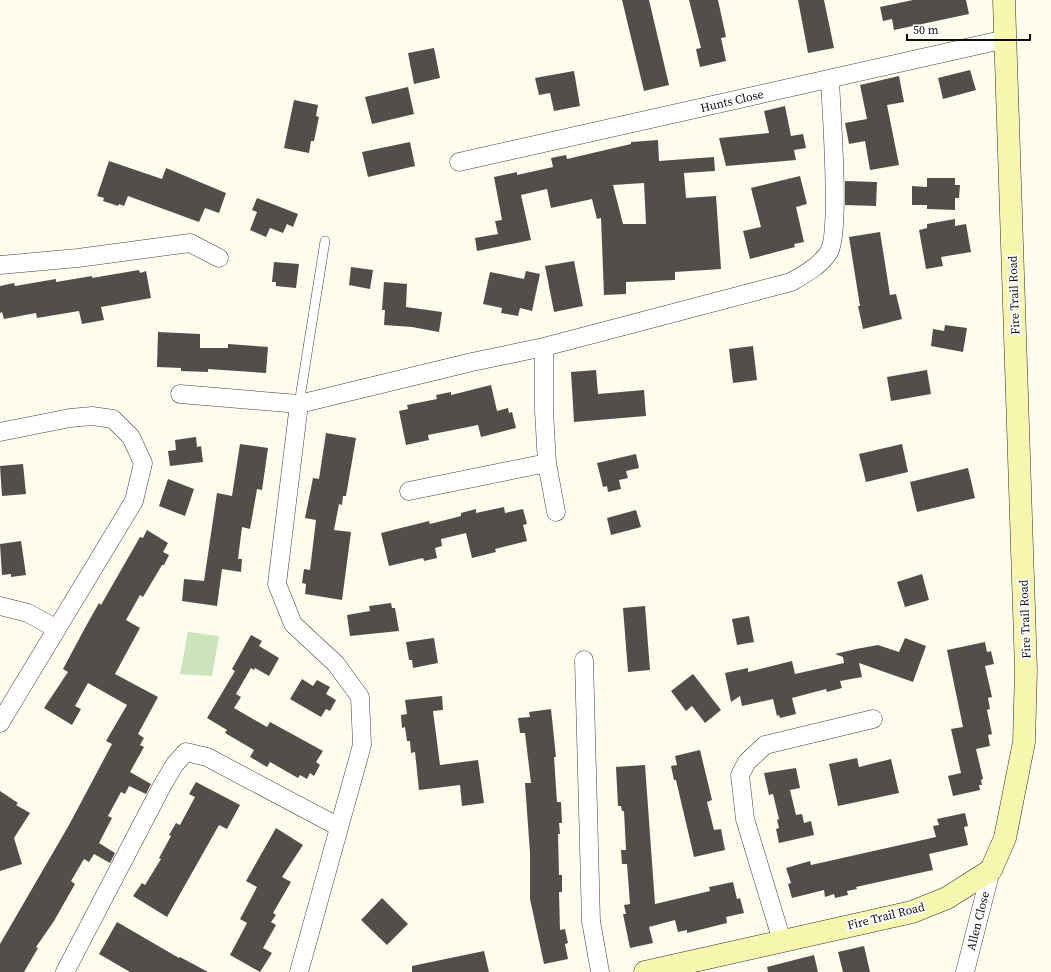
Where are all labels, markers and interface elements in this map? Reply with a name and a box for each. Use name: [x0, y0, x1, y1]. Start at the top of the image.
scale bar: [907, 16, 1030, 42]
text: 50 m: [913, 22, 939, 38]
street label: Hunts Close: [699, 86, 765, 116]
street label: Fire Trail Road: [1005, 255, 1023, 335]
street label: Fire Trail Road: [1016, 579, 1034, 659]
street label: Allen Close: [963, 890, 993, 952]
street label: Fire Trail Road: [846, 899, 927, 933]

